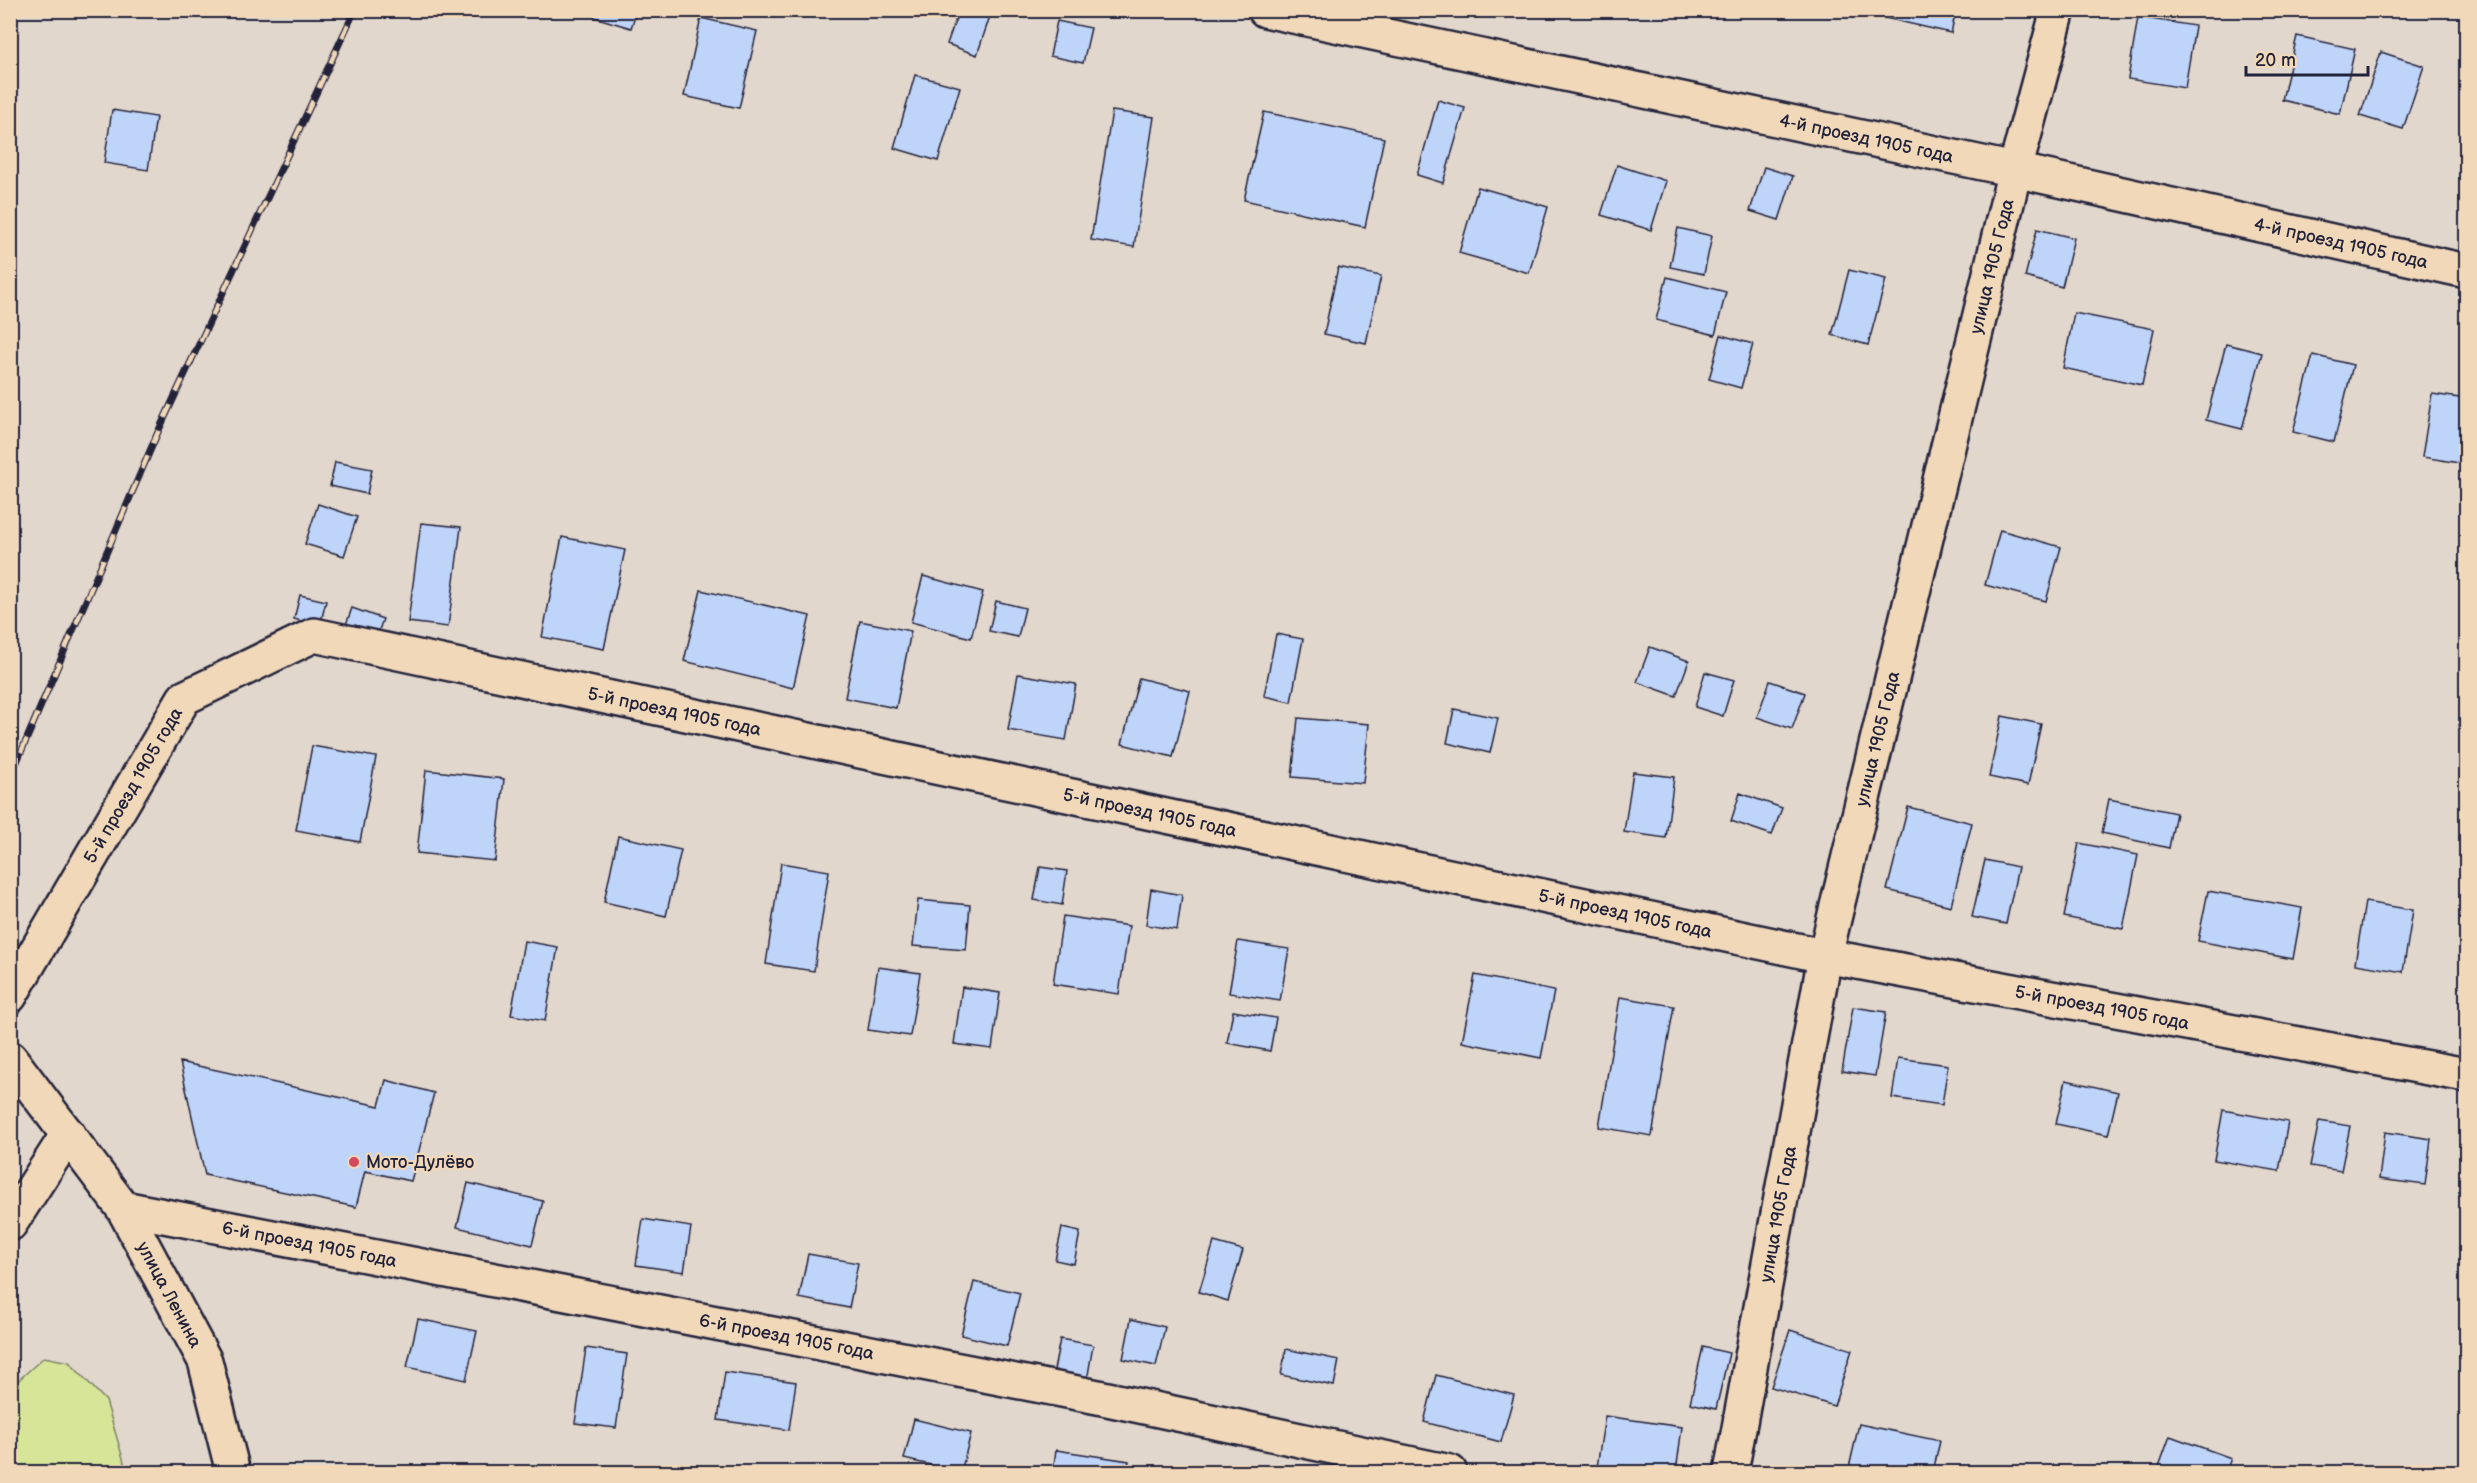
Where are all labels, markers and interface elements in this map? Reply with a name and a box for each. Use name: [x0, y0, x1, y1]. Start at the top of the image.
scale bar: [2246, 39, 2368, 77]
text: 20 m: [2255, 50, 2296, 71]
street label: 4-й проезд 1905 года: [1777, 110, 1956, 168]
street label: улица 1905 Года: [1966, 196, 2019, 336]
street label: 4-й проезд 1905 года: [2252, 214, 2430, 273]
street label: улица 1905 Года: [1852, 669, 1905, 809]
street label: 5-й проезд 1905 года: [586, 683, 763, 741]
street label: 5-й проезд 1905 года: [80, 704, 187, 867]
street label: 5-й проезд 1905 года: [1061, 784, 1239, 842]
street label: 5-й проезд 1905 года: [1536, 885, 1714, 943]
street label: 5-й проезд 1905 года: [2013, 981, 2191, 1034]
street label: улица 1905 Года: [1756, 1144, 1801, 1284]
place label: Мото-Дулёво: [366, 1152, 474, 1173]
marker: Мото-Дулёво: [347, 1155, 361, 1169]
street label: 6-й проезд 1905 года: [220, 1217, 399, 1272]
street label: улица Ленина: [132, 1238, 206, 1352]
street label: 6-й проезд 1905 года: [697, 1310, 876, 1364]

